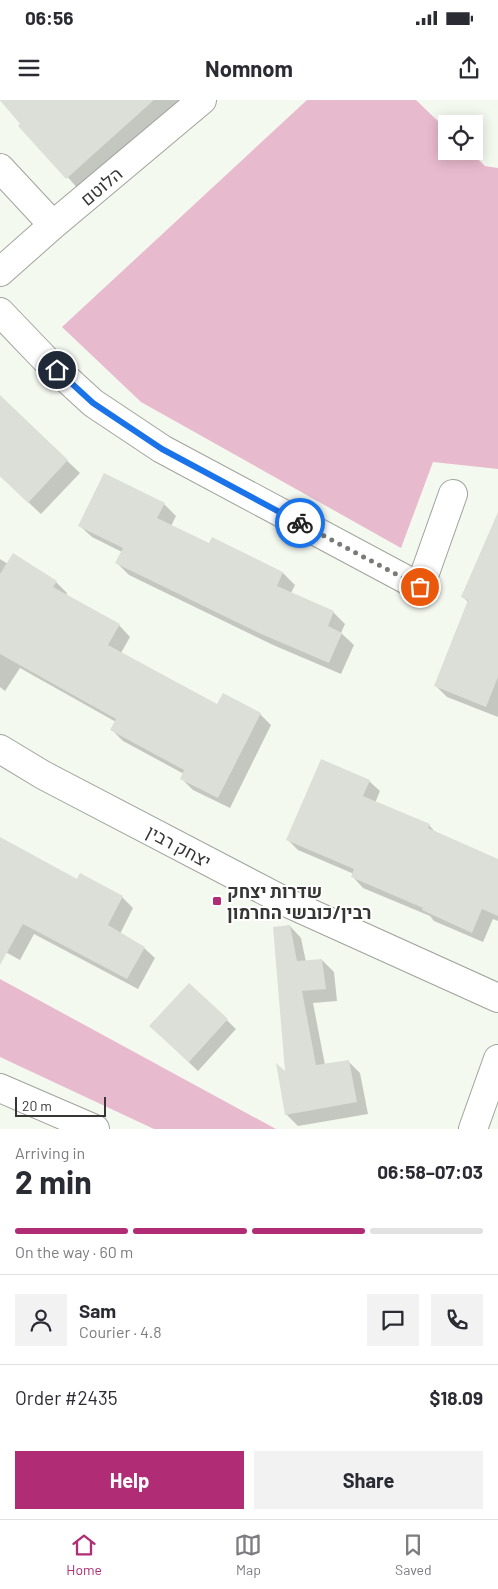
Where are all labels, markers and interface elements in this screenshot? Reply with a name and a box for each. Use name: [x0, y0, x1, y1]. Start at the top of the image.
text: 06:56: [25, 6, 73, 29]
icon: menu: [15, 54, 43, 82]
icon: share: [455, 54, 483, 82]
text: Nomnom: [205, 55, 293, 81]
map controls: [438, 115, 483, 160]
button: locate: [438, 115, 483, 160]
street label: הלוטם: [76, 162, 126, 210]
pin: [36, 349, 78, 391]
icon: home: [43, 356, 71, 384]
courier: [275, 498, 325, 548]
icon: bike: [286, 509, 314, 537]
pin: [399, 566, 441, 608]
icon: bag: [406, 573, 434, 601]
street label: יצחק רבין: [143, 820, 215, 872]
place label: שדרות יצחק רבין/כובשי החרמון: [227, 880, 371, 923]
marker: שדרות יצחק רבין/כובשי החרמון: [211, 895, 223, 907]
scale bar: [15, 1094, 106, 1117]
text: 20 m: [22, 1097, 52, 1114]
text: Arriving in: [15, 1143, 85, 1162]
text: 06:58–07:03: [377, 1160, 483, 1183]
text: 2 min: [15, 1162, 92, 1200]
text: On the way · 60 m: [15, 1242, 133, 1261]
button: person: [15, 1294, 67, 1346]
button: chat: [367, 1294, 419, 1346]
button: phone: [431, 1294, 483, 1346]
text: Sam: [79, 1299, 116, 1322]
text: Courier · 4.8: [79, 1322, 162, 1341]
text: Order #2435: [15, 1386, 118, 1409]
text: $18.09: [430, 1386, 483, 1409]
button: Help: [15, 1451, 244, 1509]
button: Share: [254, 1451, 483, 1509]
tab: Home: [66, 1531, 102, 1578]
tab: Map: [234, 1531, 262, 1578]
tab: Saved: [395, 1531, 432, 1578]

